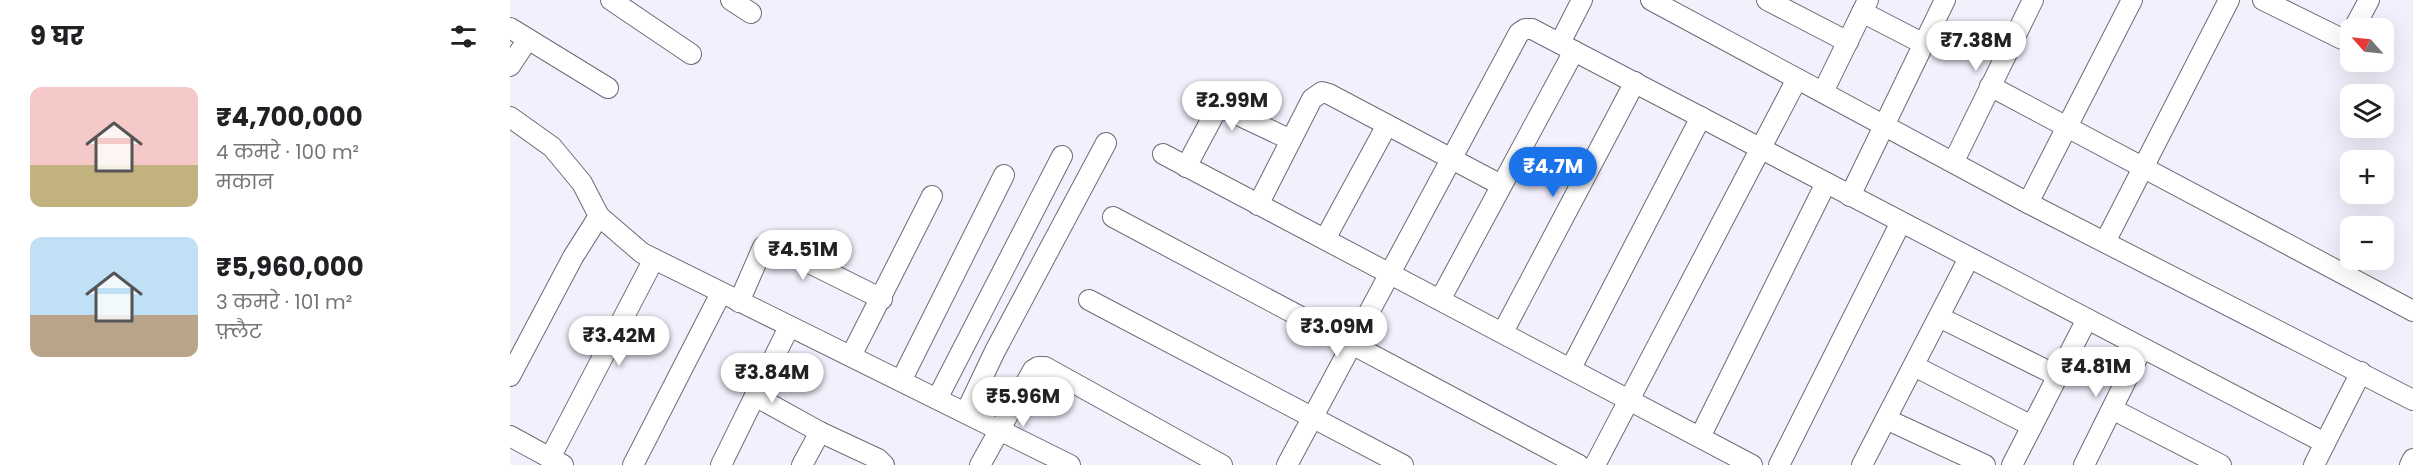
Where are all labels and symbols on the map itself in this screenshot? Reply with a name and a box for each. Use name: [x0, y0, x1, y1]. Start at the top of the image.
north arrow: [2340, 18, 2394, 72]
pin: ₹7.38M: [1927, 21, 2025, 72]
pin: ₹2.99M: [1183, 81, 1281, 132]
pin: ₹4.7M: [1511, 147, 1595, 198]
pin: ₹4.51M: [754, 230, 852, 281]
pin: ₹3.09M: [1288, 307, 1386, 358]
pin: ₹3.42M: [570, 316, 668, 367]
pin: ₹4.81M: [2047, 347, 2145, 398]
pin: ₹3.84M: [723, 353, 821, 404]
pin: ₹5.96M: [974, 377, 1072, 428]

